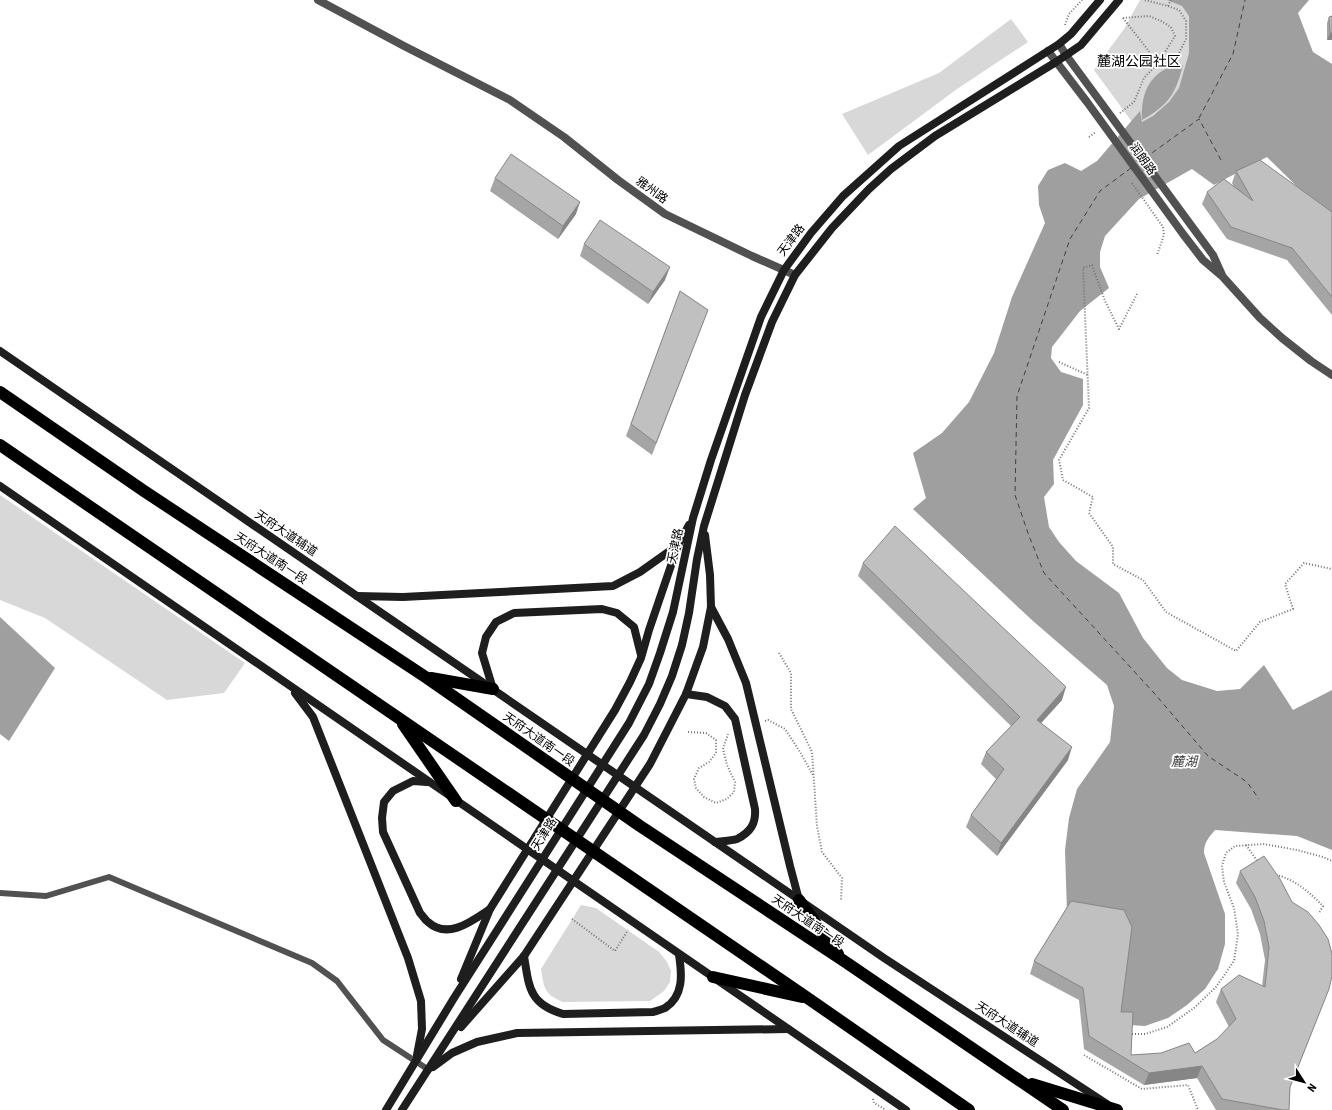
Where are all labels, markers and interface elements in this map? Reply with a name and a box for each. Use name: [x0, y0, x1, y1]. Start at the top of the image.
district label: 麓湖公园社区: [1097, 53, 1181, 69]
street label: 润朗路: [1127, 140, 1159, 178]
street label: 雅州路: [633, 174, 671, 206]
street label: 天津路: [775, 221, 807, 259]
street label: 天府大道辅道: [252, 507, 320, 559]
street label: 天津路: [664, 527, 686, 565]
street label: 天府大道南一段: [232, 529, 310, 587]
street label: 天府大道南一段: [501, 709, 577, 769]
water label: 麓湖: [1171, 754, 1199, 769]
street label: 天津路: [529, 815, 559, 853]
street label: 天府大道南一段: [769, 892, 847, 950]
street label: 天府大道辅道: [973, 999, 1041, 1049]
north arrow: [1284, 1062, 1324, 1102]
text: N: [1304, 1081, 1319, 1094]

